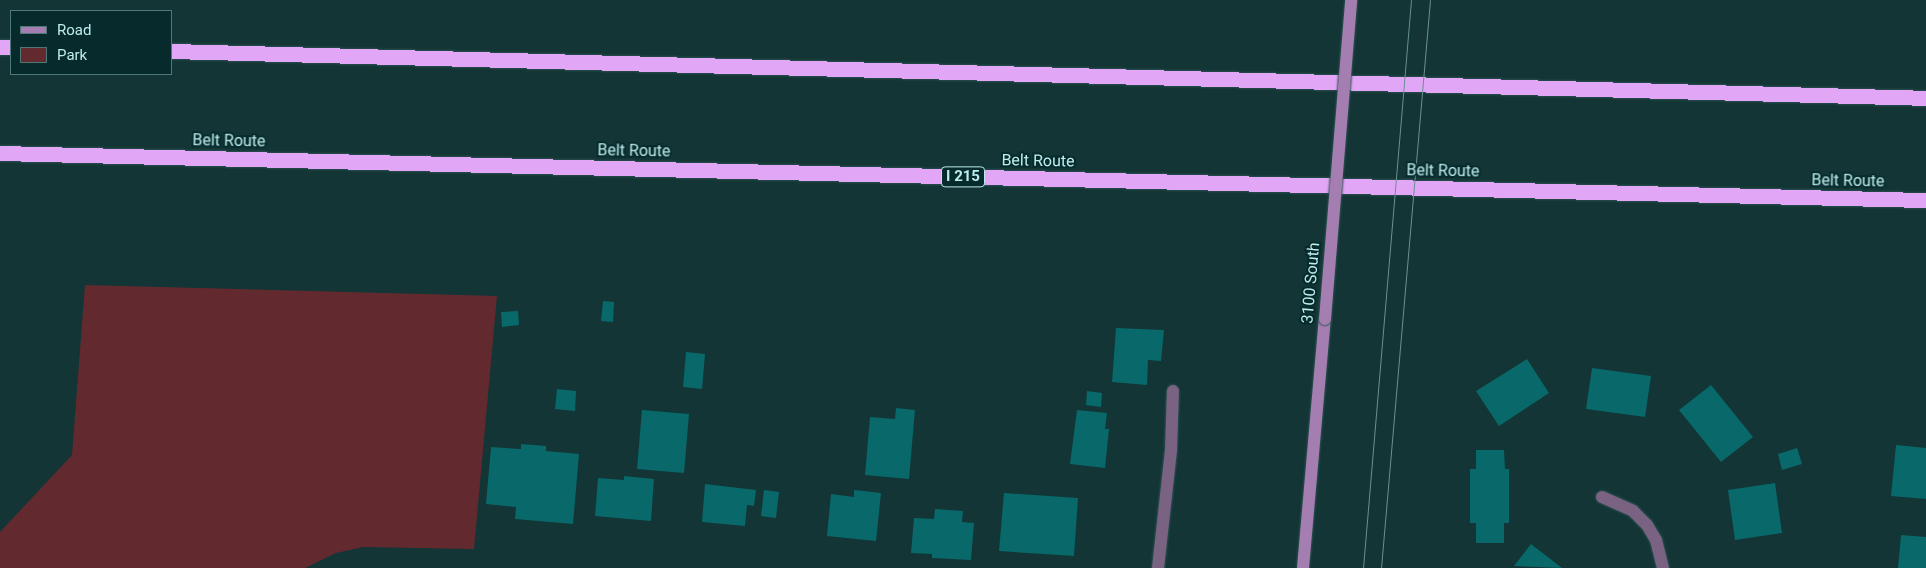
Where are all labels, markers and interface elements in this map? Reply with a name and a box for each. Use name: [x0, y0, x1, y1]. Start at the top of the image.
legend: [10, 10, 172, 75]
text: Road: [57, 21, 91, 39]
text: Park: [57, 46, 87, 64]
street label: Belt Route: [192, 131, 266, 151]
street label: Belt Route: [597, 141, 671, 161]
street label: Belt Route: [1001, 151, 1075, 171]
street label: Belt Route: [1406, 161, 1480, 181]
road number: I 215: [940, 164, 986, 190]
street label: Belt Route: [1811, 171, 1885, 191]
street label: 3100 South: [1298, 242, 1324, 324]

